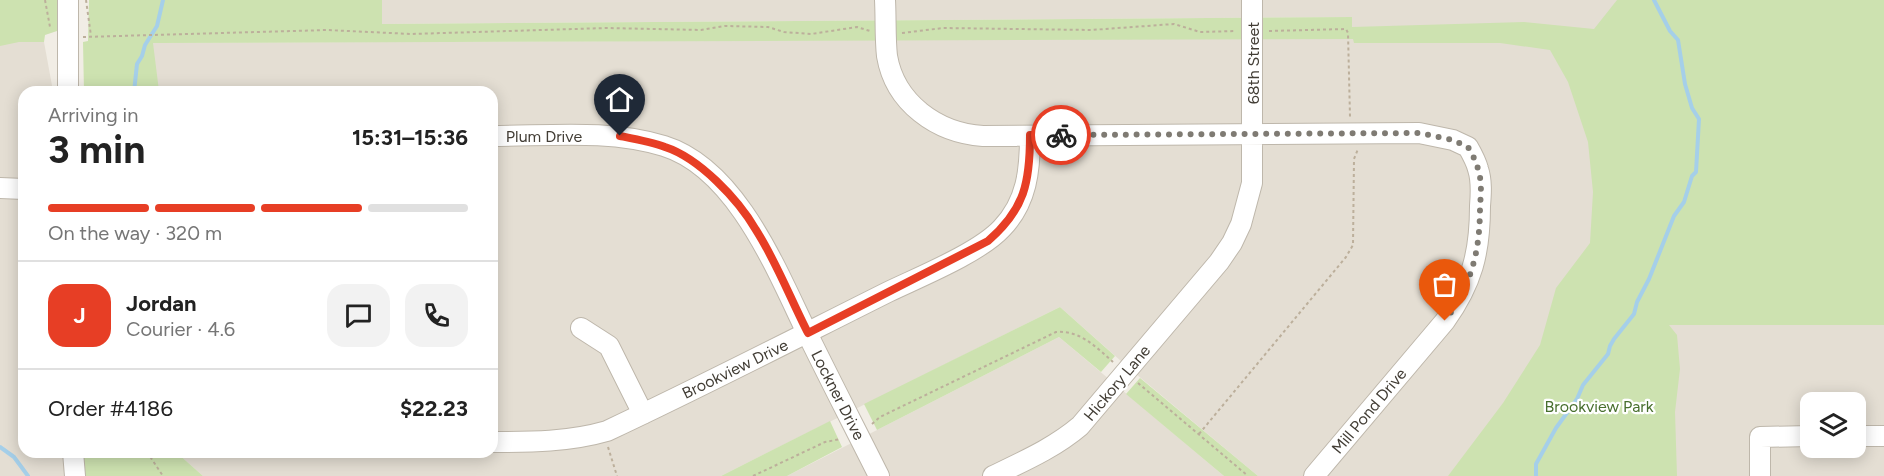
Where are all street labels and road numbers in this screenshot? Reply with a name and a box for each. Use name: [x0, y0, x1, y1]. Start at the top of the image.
street label: 68th Street: [1244, 22, 1263, 104]
street label: Plum Drive: [506, 127, 582, 146]
street label: Brookview Drive: [679, 335, 791, 403]
street label: Hickory Lane: [1080, 341, 1154, 425]
street label: Lockner Drive: [807, 347, 869, 443]
street label: Mill Pond Drive: [1328, 364, 1410, 458]

